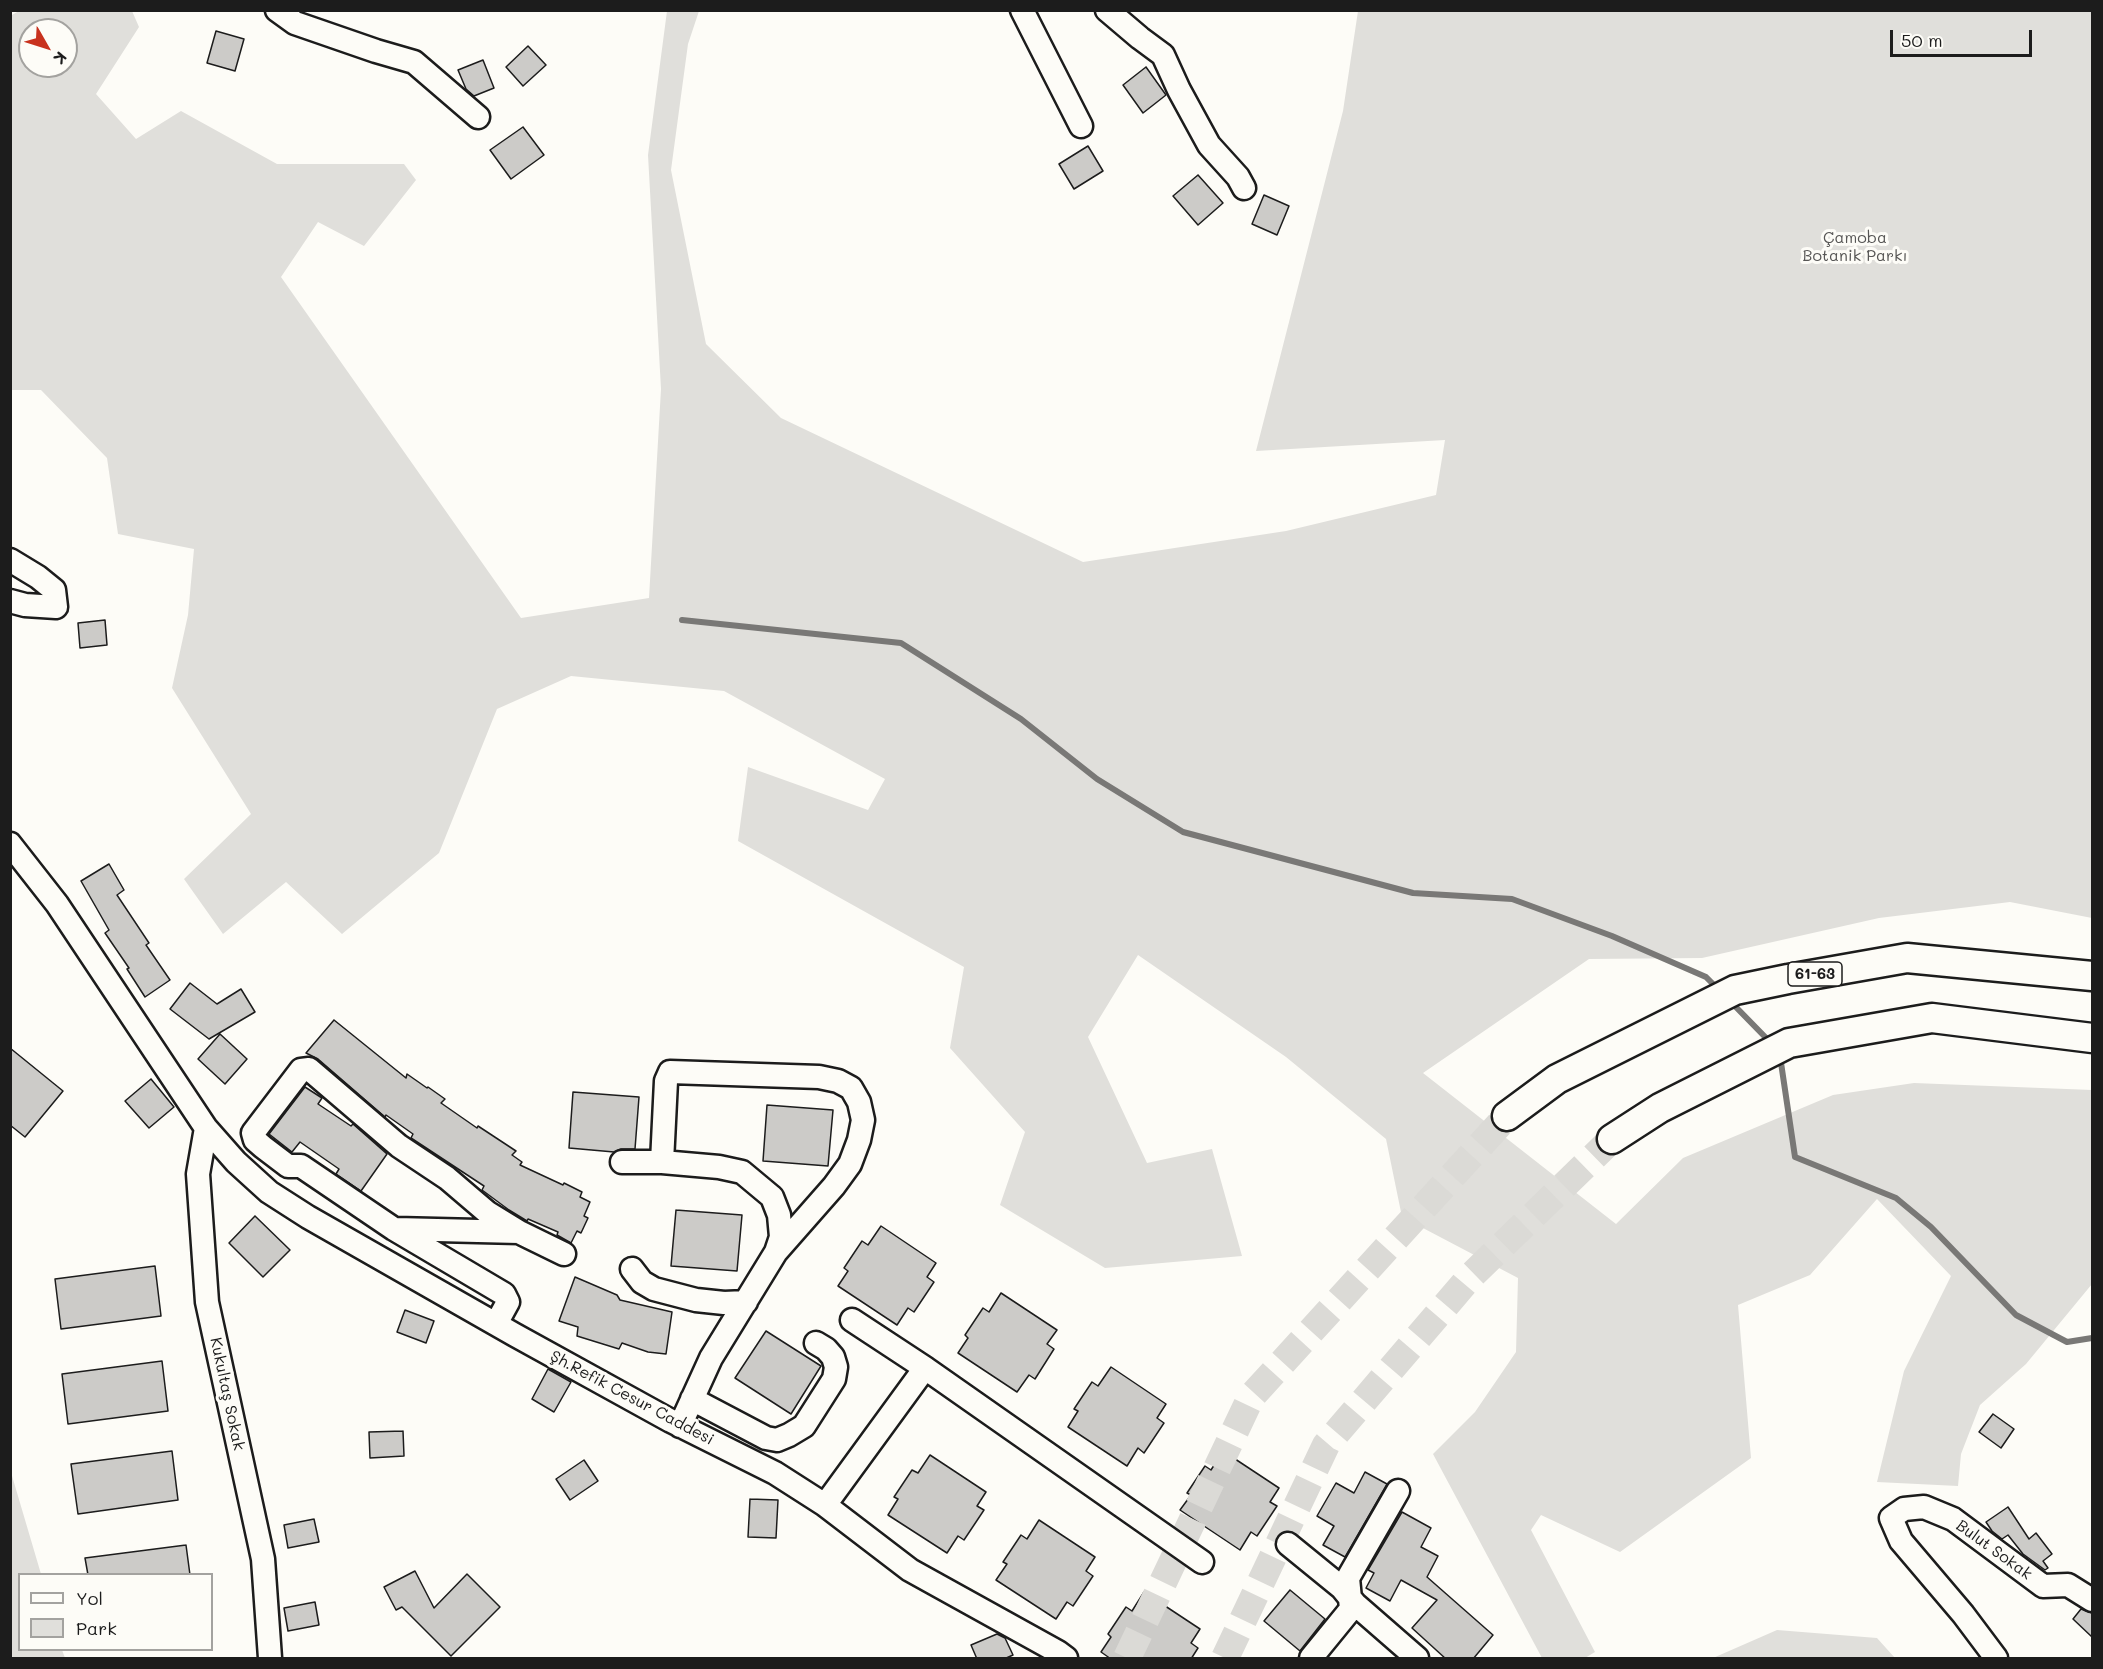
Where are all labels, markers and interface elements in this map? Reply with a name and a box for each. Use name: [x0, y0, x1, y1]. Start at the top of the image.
north arrow: [18, 18, 78, 78]
scale bar: [1893, 18, 2036, 56]
text: 50 m: [1901, 28, 1943, 52]
text: K: [49, 48, 72, 69]
park label: Çamoba Botanik Parkı: [1802, 228, 1908, 266]
road number: 61-63: [1788, 962, 1842, 986]
street label: Kukultaş Sokak: [206, 1336, 248, 1452]
street label: Şh.Refik Cesur Caddesi: [547, 1347, 717, 1449]
street label: Bulut Sokak: [1952, 1516, 2036, 1584]
legend: [18, 1573, 213, 1651]
text: Yol: [76, 1586, 103, 1610]
text: Park: [76, 1616, 117, 1640]

